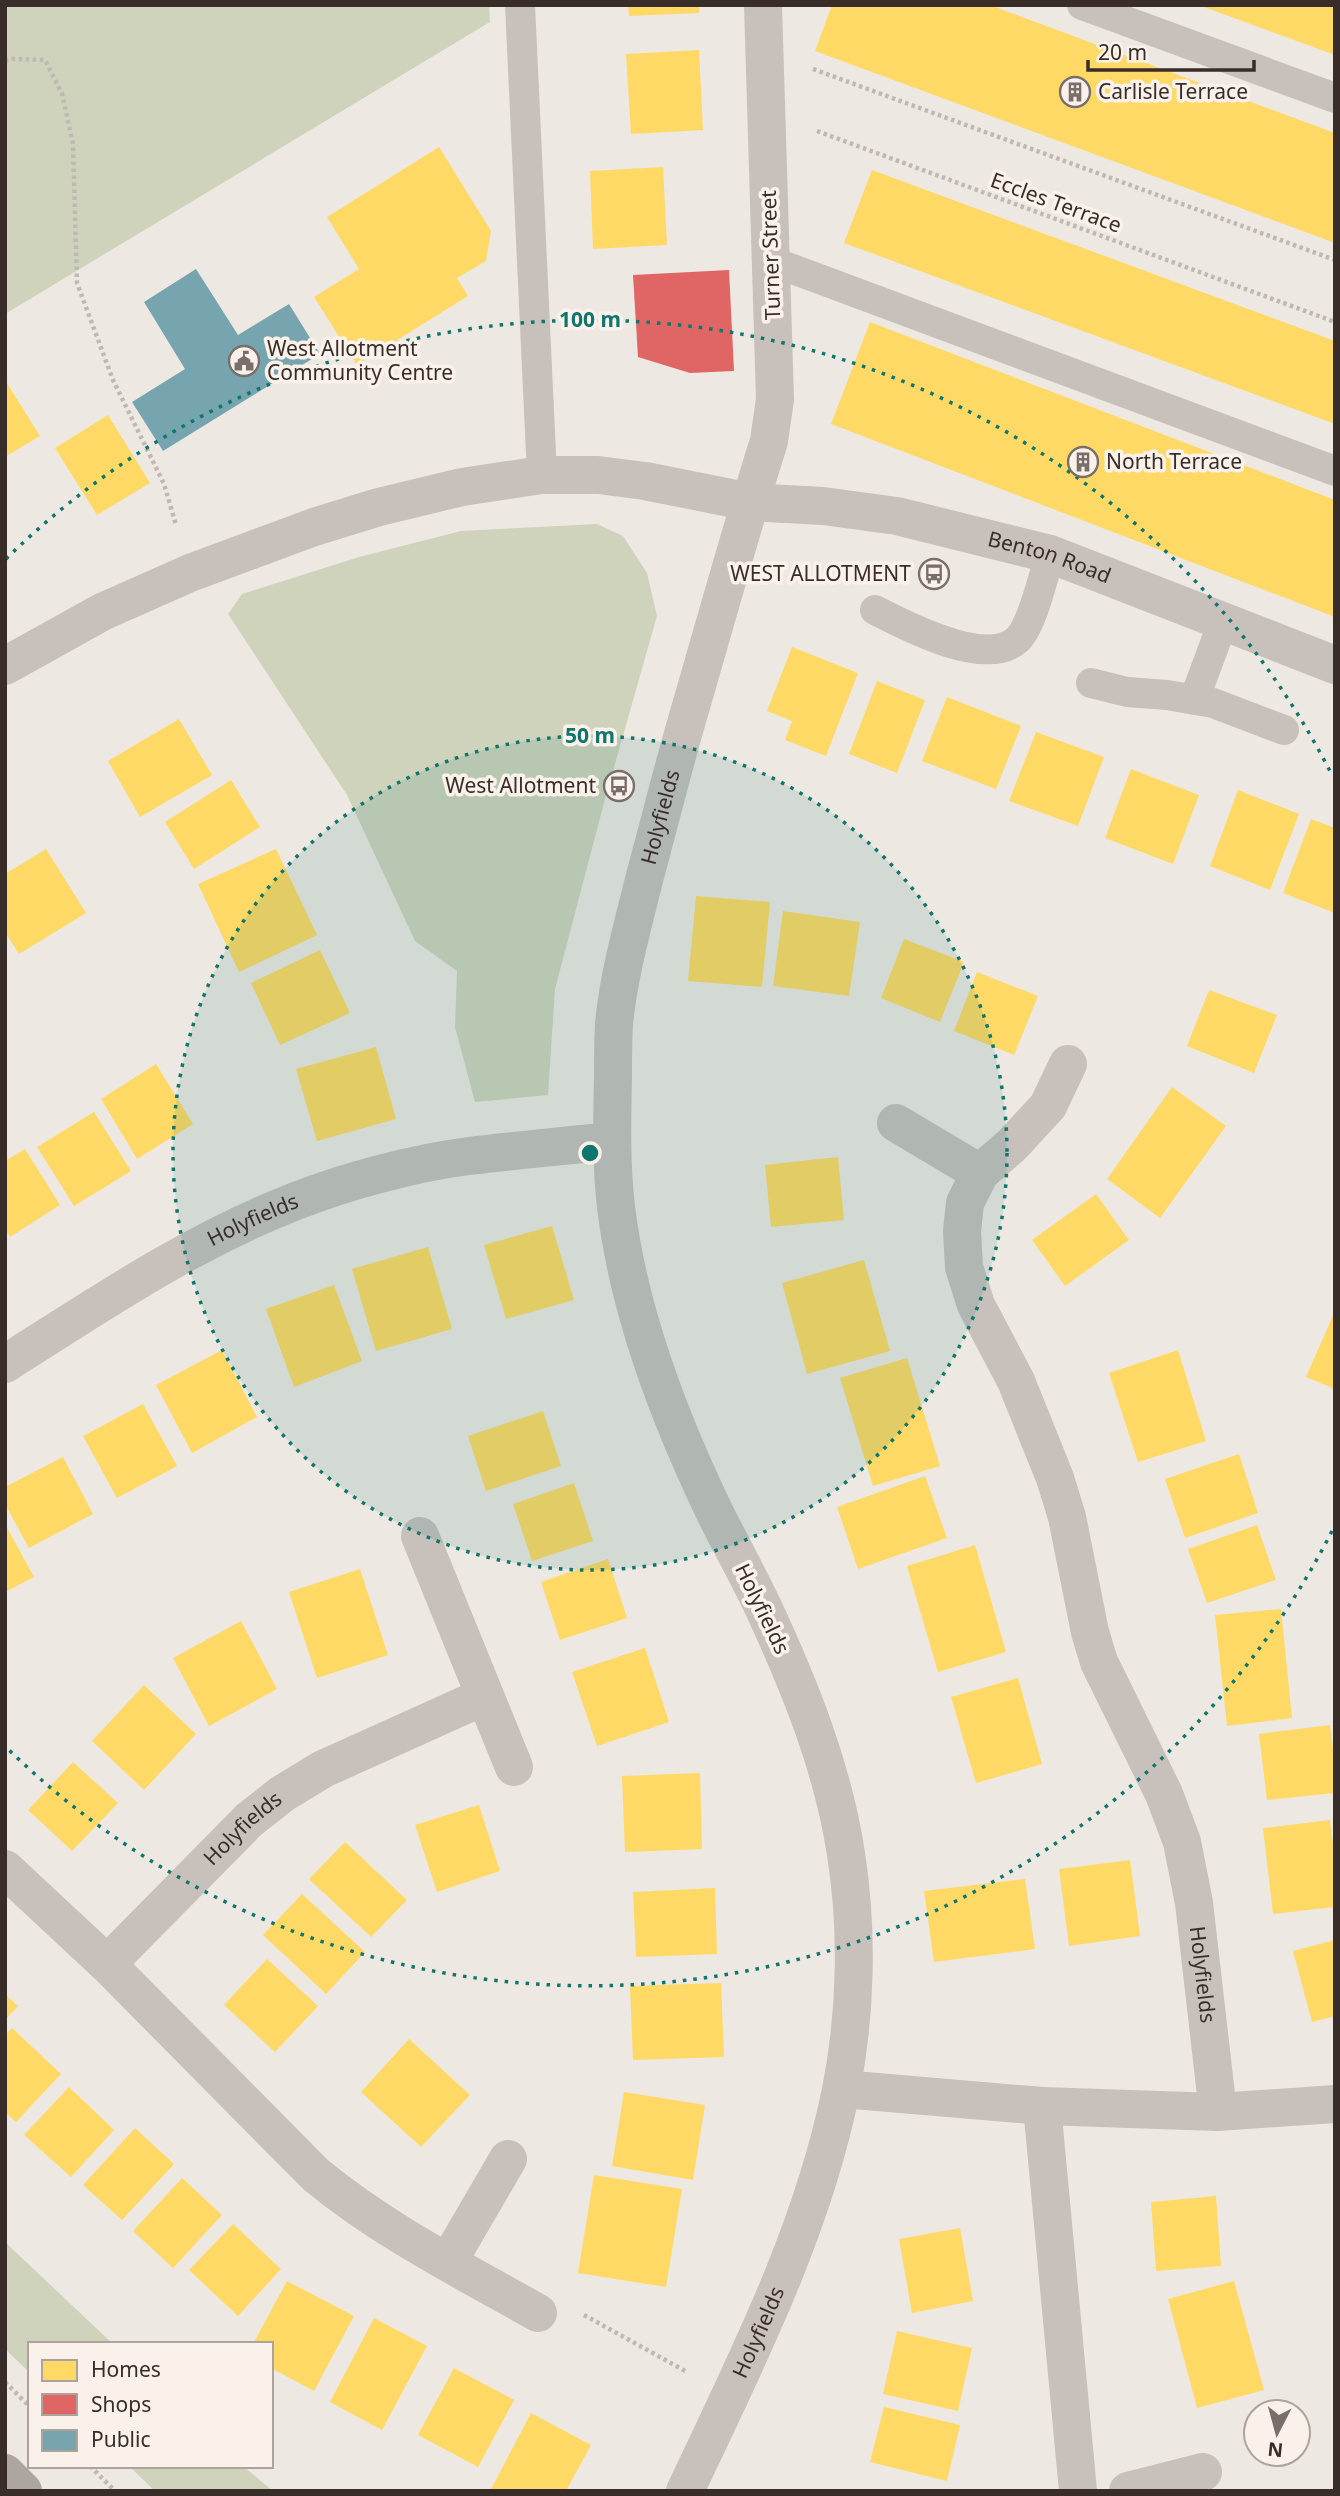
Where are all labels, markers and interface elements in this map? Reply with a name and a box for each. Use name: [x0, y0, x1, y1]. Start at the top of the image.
scale bar: [1088, 28, 1254, 72]
text: 20 m: [1098, 38, 1147, 66]
building icon: Carlisle Terrace: [1058, 75, 1092, 109]
place label: Carlisle Terrace: [1098, 77, 1248, 105]
street label: Eccles Terrace: [987, 165, 1126, 239]
street label: Turner Street: [754, 189, 786, 320]
text: 100 m: [559, 305, 621, 333]
place label: West Allotment Community Centre: [267, 334, 453, 386]
public building icon: West Allotment Community Centre: [227, 344, 261, 378]
building icon: North Terrace: [1066, 445, 1100, 479]
place label: North Terrace: [1106, 447, 1242, 475]
street label: Benton Road: [985, 524, 1115, 589]
bus stop icon: WEST ALLOTMENT: [917, 557, 951, 591]
place label: WEST ALLOTMENT: [730, 559, 911, 587]
text: 50 m: [565, 721, 615, 749]
street label: Holyfields: [634, 766, 686, 868]
bus stop icon: West Allotment: [602, 769, 636, 803]
place label: West Allotment: [445, 771, 596, 799]
centre of rings: [578, 1141, 602, 1165]
street label: Holyfields: [202, 1186, 302, 1252]
street label: Holyfields: [729, 1559, 797, 1658]
street label: Holyfields: [197, 1784, 287, 1871]
street label: Holyfields: [1184, 1924, 1223, 2024]
street label: Holyfields: [725, 2282, 790, 2382]
legend: [28, 2342, 273, 2468]
text: Homes: [91, 2355, 161, 2383]
text: Shops: [91, 2390, 151, 2418]
north arrow: [1242, 2398, 1312, 2468]
text: Public: [91, 2425, 151, 2453]
text: N: [1266, 2436, 1284, 2464]

